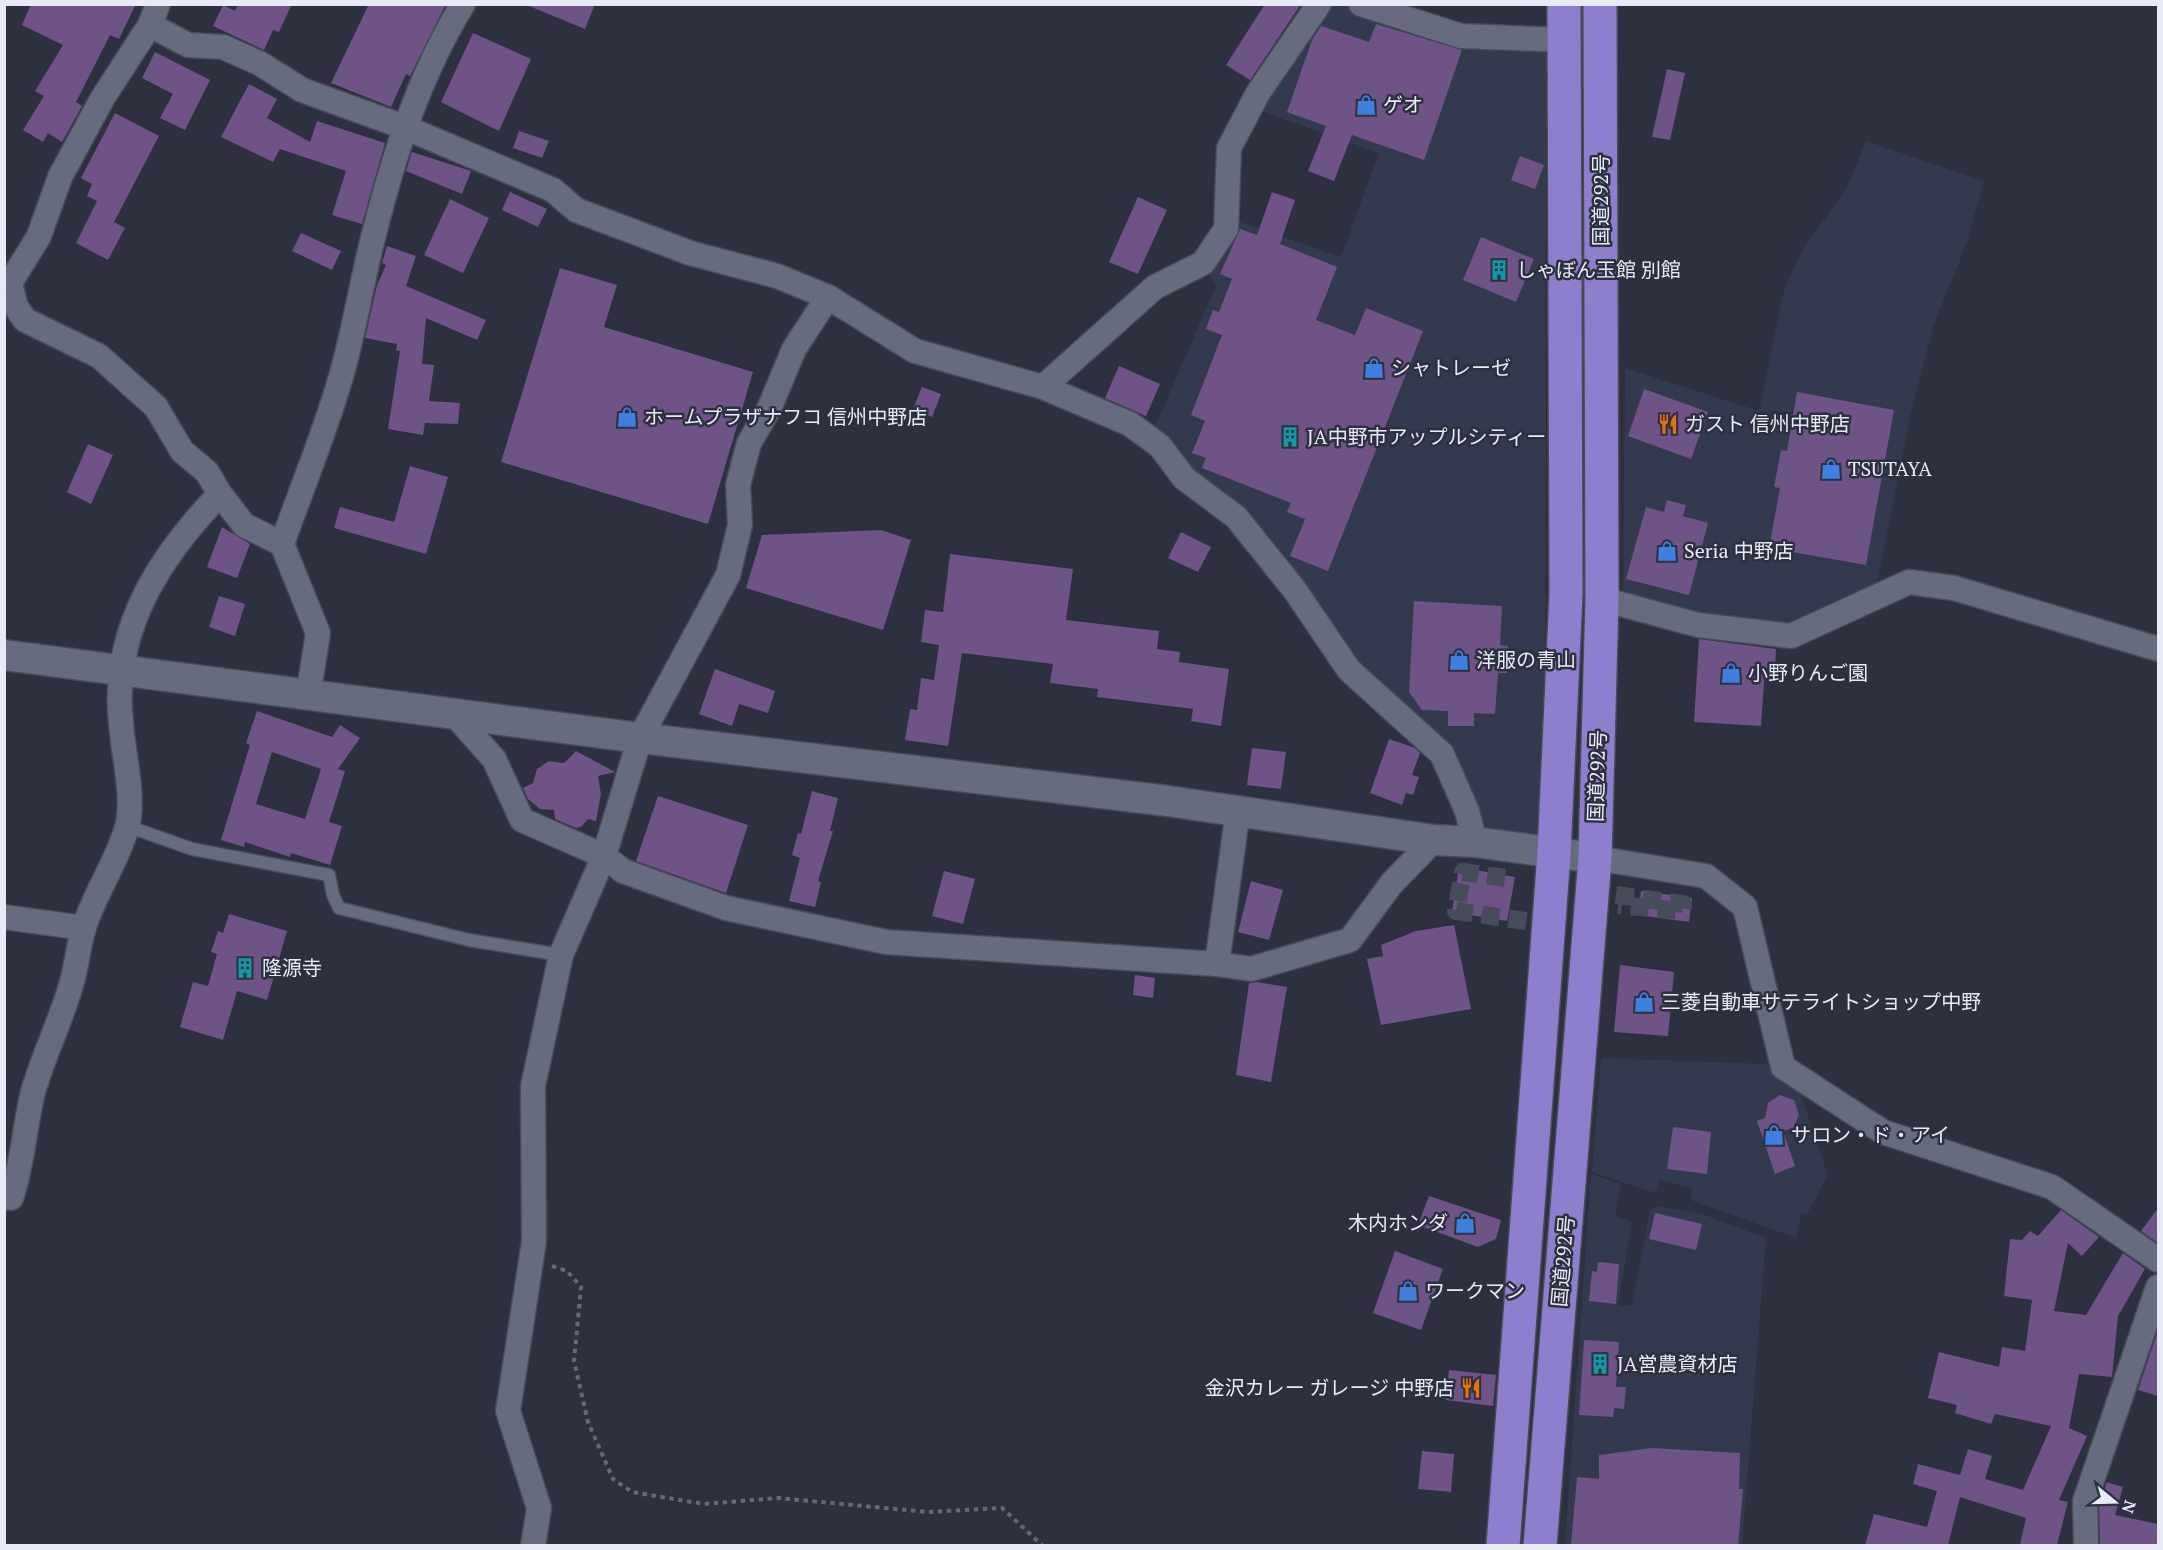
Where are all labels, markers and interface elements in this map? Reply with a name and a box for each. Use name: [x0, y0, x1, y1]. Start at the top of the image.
place label: ゲオ: [1383, 91, 1423, 118]
shop icon: ゲオ: [1354, 93, 1378, 117]
street label: 国道292号: [1587, 154, 1614, 246]
place label: しゃぼん玉館 別館: [1516, 256, 1681, 283]
building icon: しゃぼん玉館 別館: [1487, 258, 1511, 282]
place label: シャトレーゼ: [1391, 354, 1511, 381]
shop icon: シャトレーゼ: [1362, 356, 1386, 380]
place label: ホームプラザナフコ 信州中野店: [644, 403, 927, 430]
shop icon: ホームプラザナフコ 信州中野店: [615, 405, 639, 429]
place label: ガスト 信州中野店: [1685, 410, 1850, 437]
restaurant icon: ガスト 信州中野店: [1656, 412, 1680, 436]
place label: JA中野市アップルシティー: [1307, 423, 1546, 450]
building icon: JA中野市アップルシティー: [1278, 425, 1302, 449]
place label: TSUTAYA: [1848, 455, 1932, 482]
shop icon: TSUTAYA: [1819, 457, 1843, 481]
place label: Seria 中野店: [1684, 537, 1793, 564]
shop icon: Seria 中野店: [1655, 539, 1679, 563]
place label: 洋服の青山: [1476, 646, 1576, 673]
shop icon: 洋服の青山: [1447, 648, 1471, 672]
place label: 小野りんご園: [1748, 659, 1868, 686]
shop icon: 小野りんご園: [1719, 661, 1743, 685]
street label: 国道292号: [1581, 730, 1612, 822]
place label: 隆源寺: [262, 954, 322, 981]
building icon: 隆源寺: [233, 956, 257, 980]
place label: 三菱自動車サテライトショップ中野: [1661, 988, 1981, 1015]
shop icon: 三菱自動車サテライトショップ中野: [1632, 990, 1656, 1014]
place label: サロン・ド・アイ: [1791, 1121, 1950, 1148]
shop icon: サロン・ド・アイ: [1762, 1123, 1786, 1147]
place label: 木内ホンダ: [1348, 1209, 1448, 1236]
shop icon: 木内ホンダ: [1453, 1211, 1477, 1235]
street label: 国道292号: [1545, 1214, 1580, 1308]
place label: ワークマン: [1425, 1277, 1525, 1304]
shop icon: ワークマン: [1396, 1279, 1420, 1303]
place label: JA営農資材店: [1617, 1350, 1737, 1377]
building icon: JA営農資材店: [1588, 1352, 1612, 1376]
place label: 金沢カレー ガレージ 中野店: [1205, 1374, 1454, 1401]
restaurant icon: 金沢カレー ガレージ 中野店: [1459, 1376, 1483, 1400]
north arrow: [2085, 1472, 2145, 1532]
text: N: [2117, 1498, 2142, 1516]

